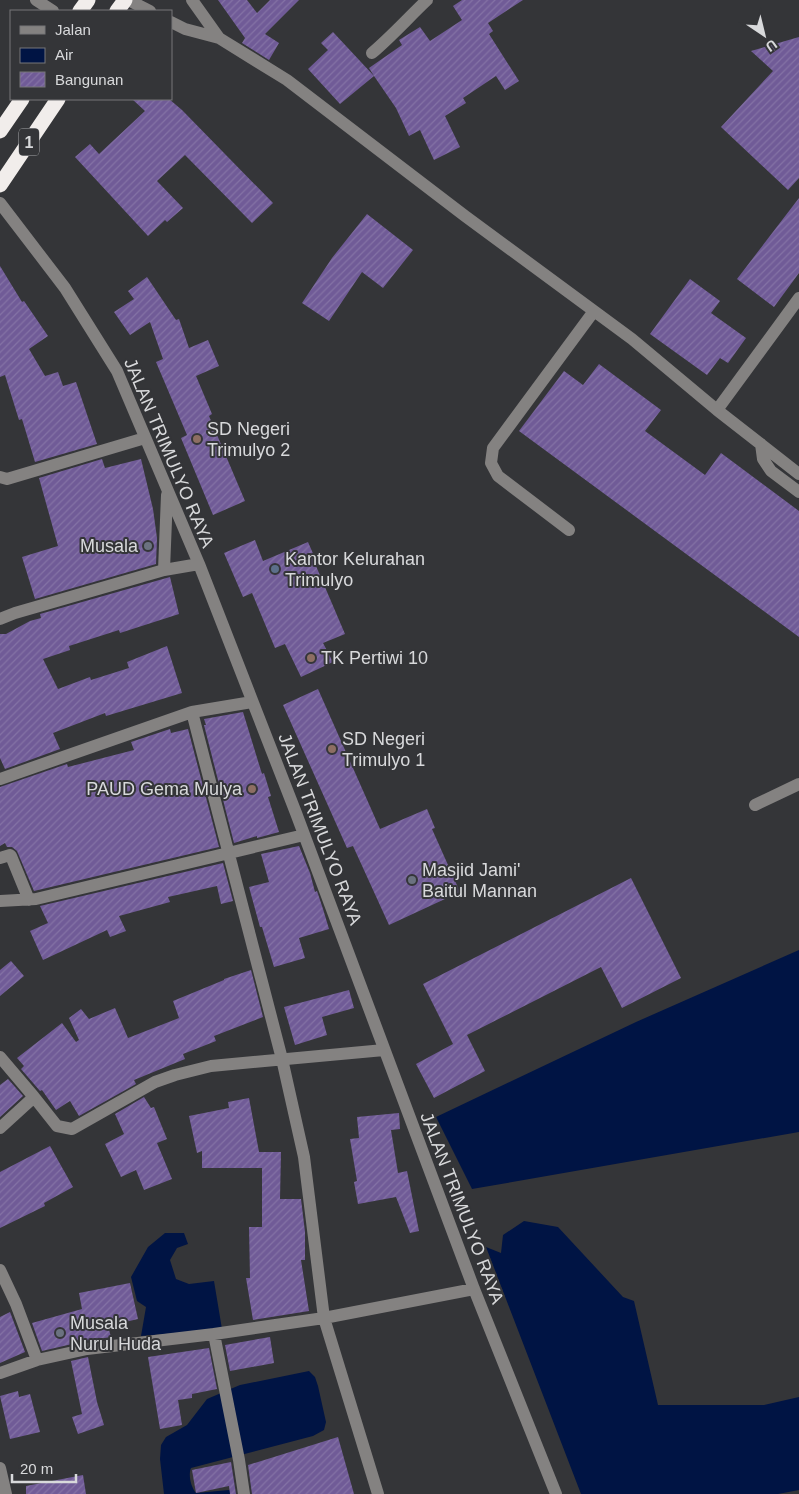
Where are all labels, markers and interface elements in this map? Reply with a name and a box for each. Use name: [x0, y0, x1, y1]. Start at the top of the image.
legend: [10, 10, 172, 100]
north arrow: [739, 10, 789, 60]
text: Jalan: [55, 21, 91, 38]
text: U: [763, 36, 780, 55]
text: Air: [55, 46, 73, 63]
text: Bangunan: [55, 71, 123, 88]
road number: 1: [19, 128, 39, 156]
street label: JALAN TRIMULYO RAYA: [120, 355, 218, 551]
place label: SD Negeri Trimulyo 2: [207, 419, 290, 460]
marker: SD Negeri Trimulyo 2: [191, 433, 203, 445]
place label: Musala: [80, 536, 139, 556]
marker: Musala: [142, 540, 154, 552]
place label: Kantor Kelurahan Trimulyo: [285, 549, 425, 590]
marker: Kantor Kelurahan Trimulyo: [269, 563, 281, 575]
place label: TK Pertiwi 10: [321, 648, 428, 668]
marker: TK Pertiwi 10: [305, 652, 317, 664]
place label: SD Negeri Trimulyo 1: [342, 729, 425, 770]
street label: JALAN TRIMULYO RAYA: [274, 730, 366, 928]
marker: SD Negeri Trimulyo 1: [326, 743, 338, 755]
place label: PAUD Gema Mulya: [86, 779, 243, 799]
marker: PAUD Gema Mulya: [246, 783, 258, 795]
place label: Masjid Jami' Baitul Mannan: [422, 860, 537, 901]
marker: Masjid Jami' Baitul Mannan: [406, 874, 418, 886]
street label: JALAN TRIMULYO RAYA: [416, 1109, 508, 1307]
place label: Musala Nurul Huda: [70, 1313, 162, 1354]
marker: Musala Nurul Huda: [54, 1327, 66, 1339]
scale bar: [12, 1452, 76, 1484]
text: 20 m: [20, 1460, 53, 1477]

